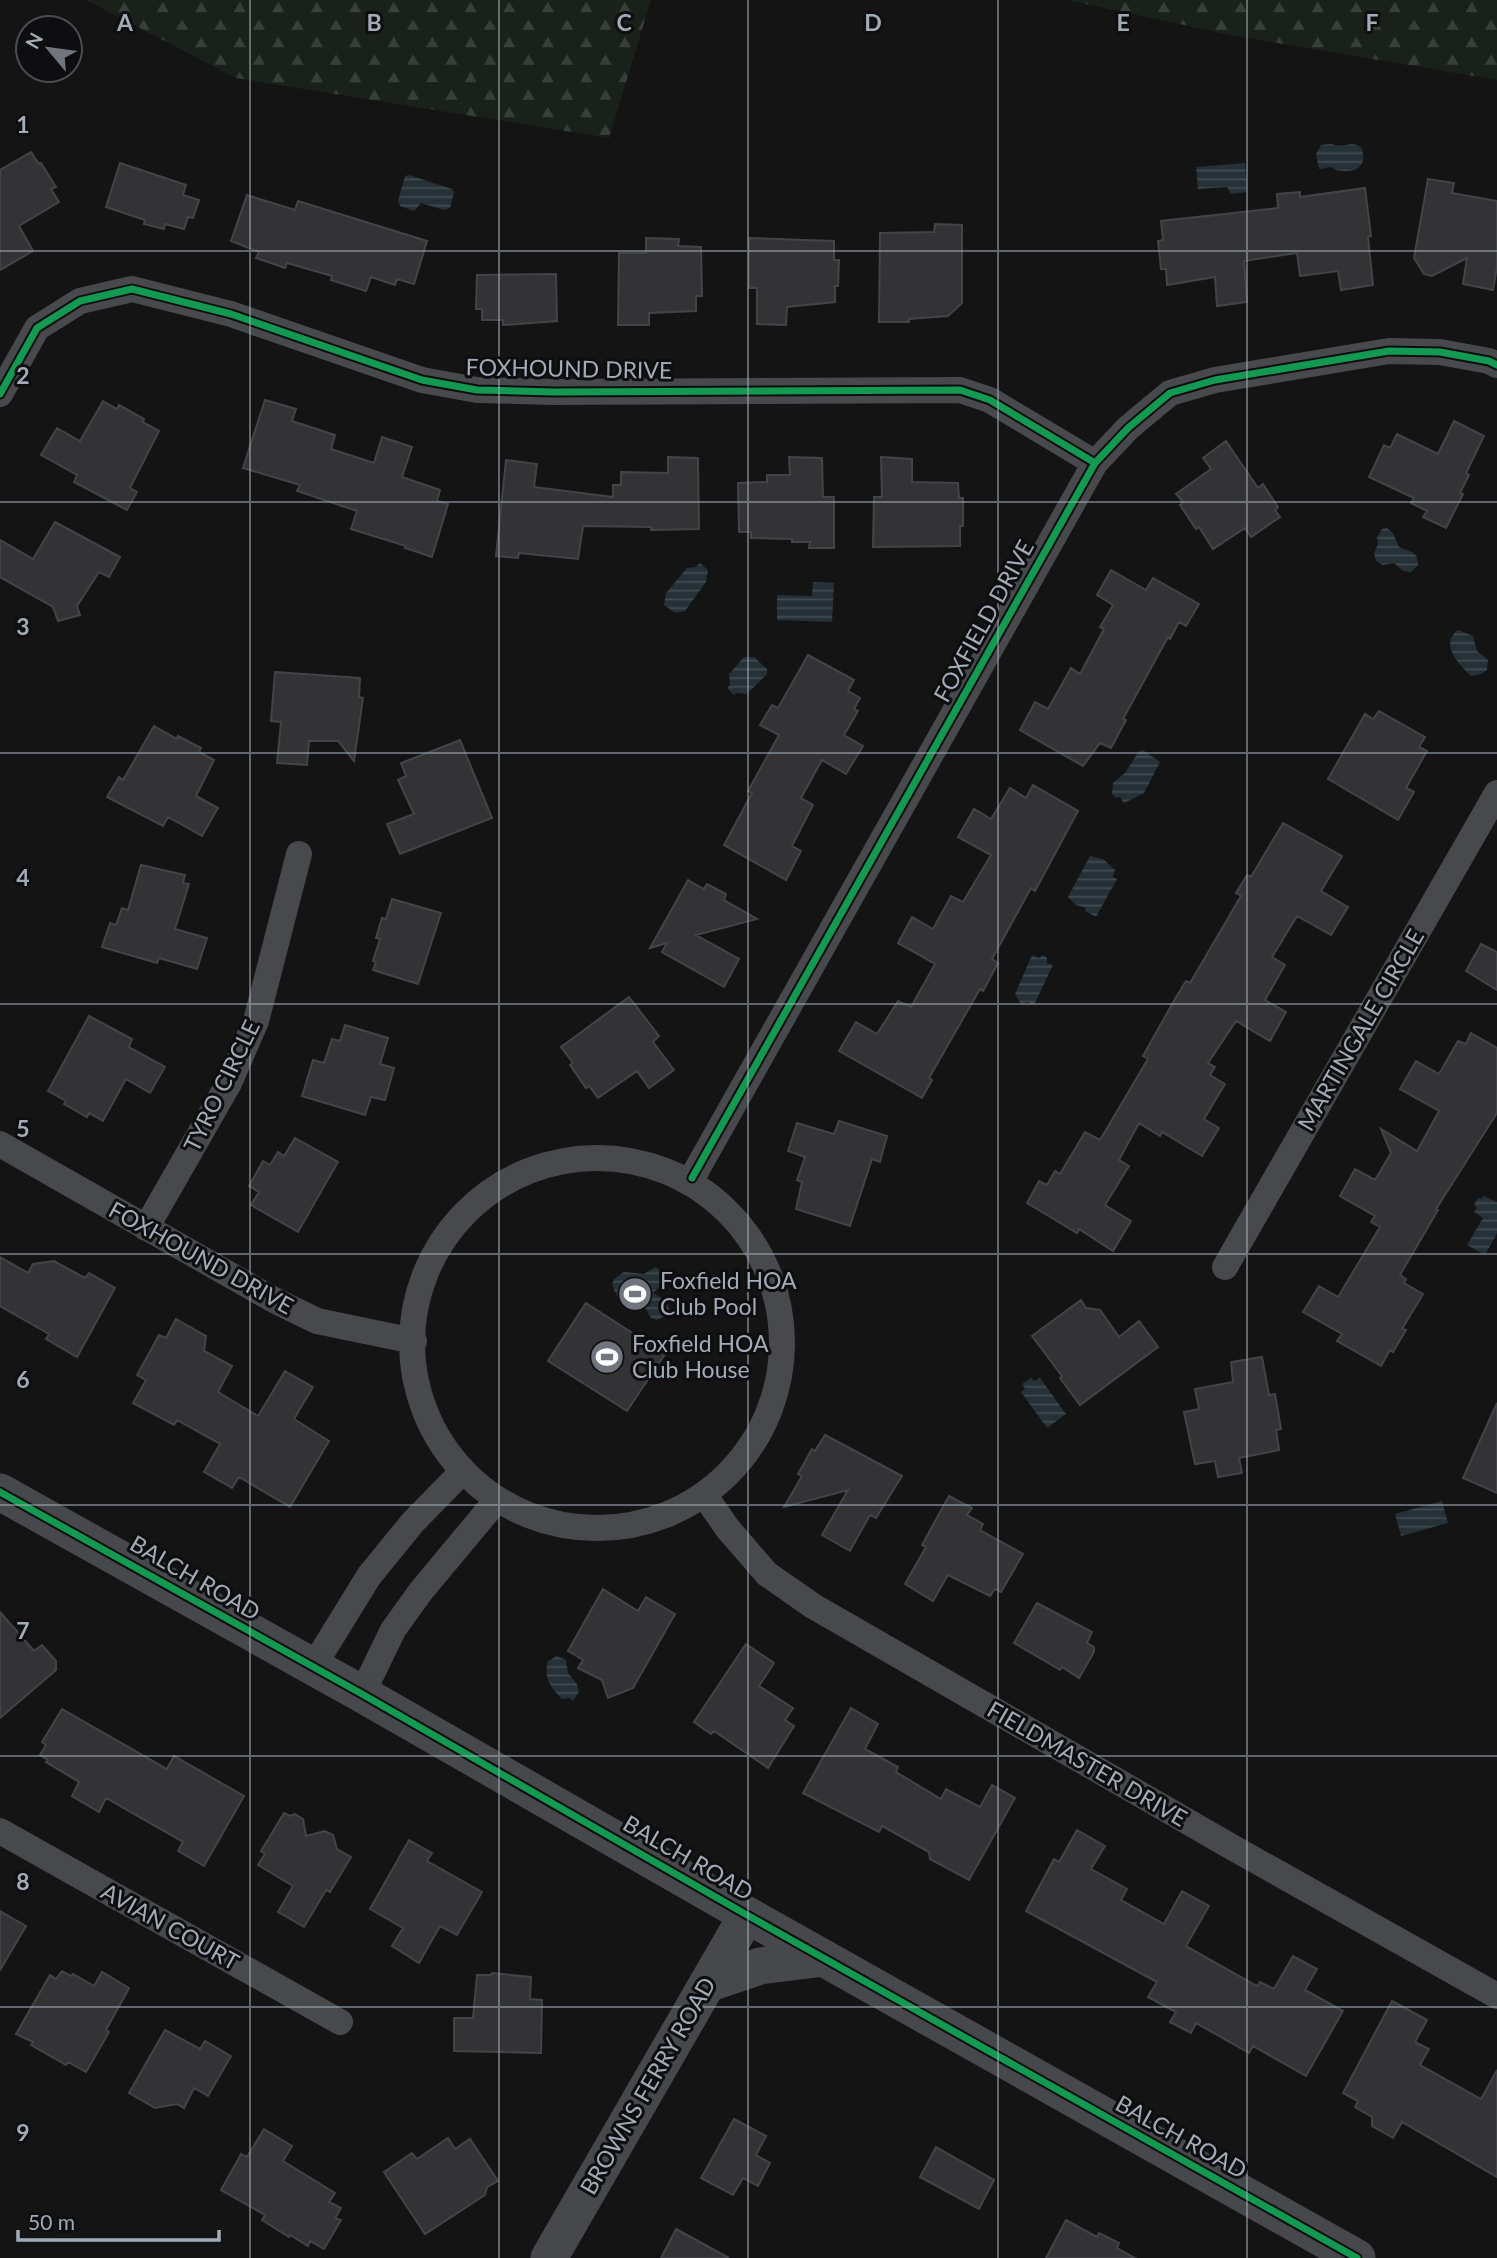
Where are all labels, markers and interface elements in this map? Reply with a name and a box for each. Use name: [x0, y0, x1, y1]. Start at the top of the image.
text: A: [116, 8, 134, 36]
text: B: [366, 8, 382, 36]
text: C: [616, 8, 632, 36]
text: D: [864, 8, 882, 36]
text: E: [1116, 8, 1130, 36]
text: F: [1365, 8, 1379, 36]
north arrow: [14, 14, 84, 84]
text: N: [20, 29, 47, 52]
text: 1: [16, 110, 30, 138]
street label: FOXHOUND DRIVE: [465, 352, 673, 384]
text: 2: [16, 361, 30, 389]
street label: FOXFIELD DRIVE: [927, 535, 1039, 706]
text: 3: [16, 612, 30, 640]
text: 4: [16, 863, 30, 891]
street label: MARTINGALE CIRCLE: [1291, 924, 1429, 1135]
street label: TYRO CIRCLE: [177, 1015, 265, 1156]
text: 5: [16, 1114, 30, 1142]
street label: FOXHOUND DRIVE: [104, 1195, 299, 1319]
place label: Foxfield HOA Club Pool: [660, 1266, 797, 1320]
sports icon: Foxfield HOA Club Pool: [616, 1275, 654, 1313]
place label: Foxfield HOA Club House: [632, 1329, 769, 1383]
sports icon: Foxfield HOA Club House: [588, 1338, 626, 1376]
text: 6: [16, 1365, 30, 1393]
street label: BALCH ROAD: [126, 1529, 265, 1626]
text: 7: [16, 1616, 30, 1644]
street label: FIELDMASTER DRIVE: [983, 1695, 1192, 1832]
street label: BALCH ROAD: [619, 1809, 758, 1906]
text: 8: [16, 1867, 30, 1895]
street label: AVIAN COURT: [97, 1877, 245, 1976]
street label: BROWNS FERRY ROAD: [573, 1972, 721, 2199]
street label: BALCH ROAD: [1111, 2089, 1252, 2184]
text: 9: [16, 2118, 30, 2146]
scale bar: [18, 2198, 219, 2242]
text: 50 m: [28, 2209, 75, 2234]

